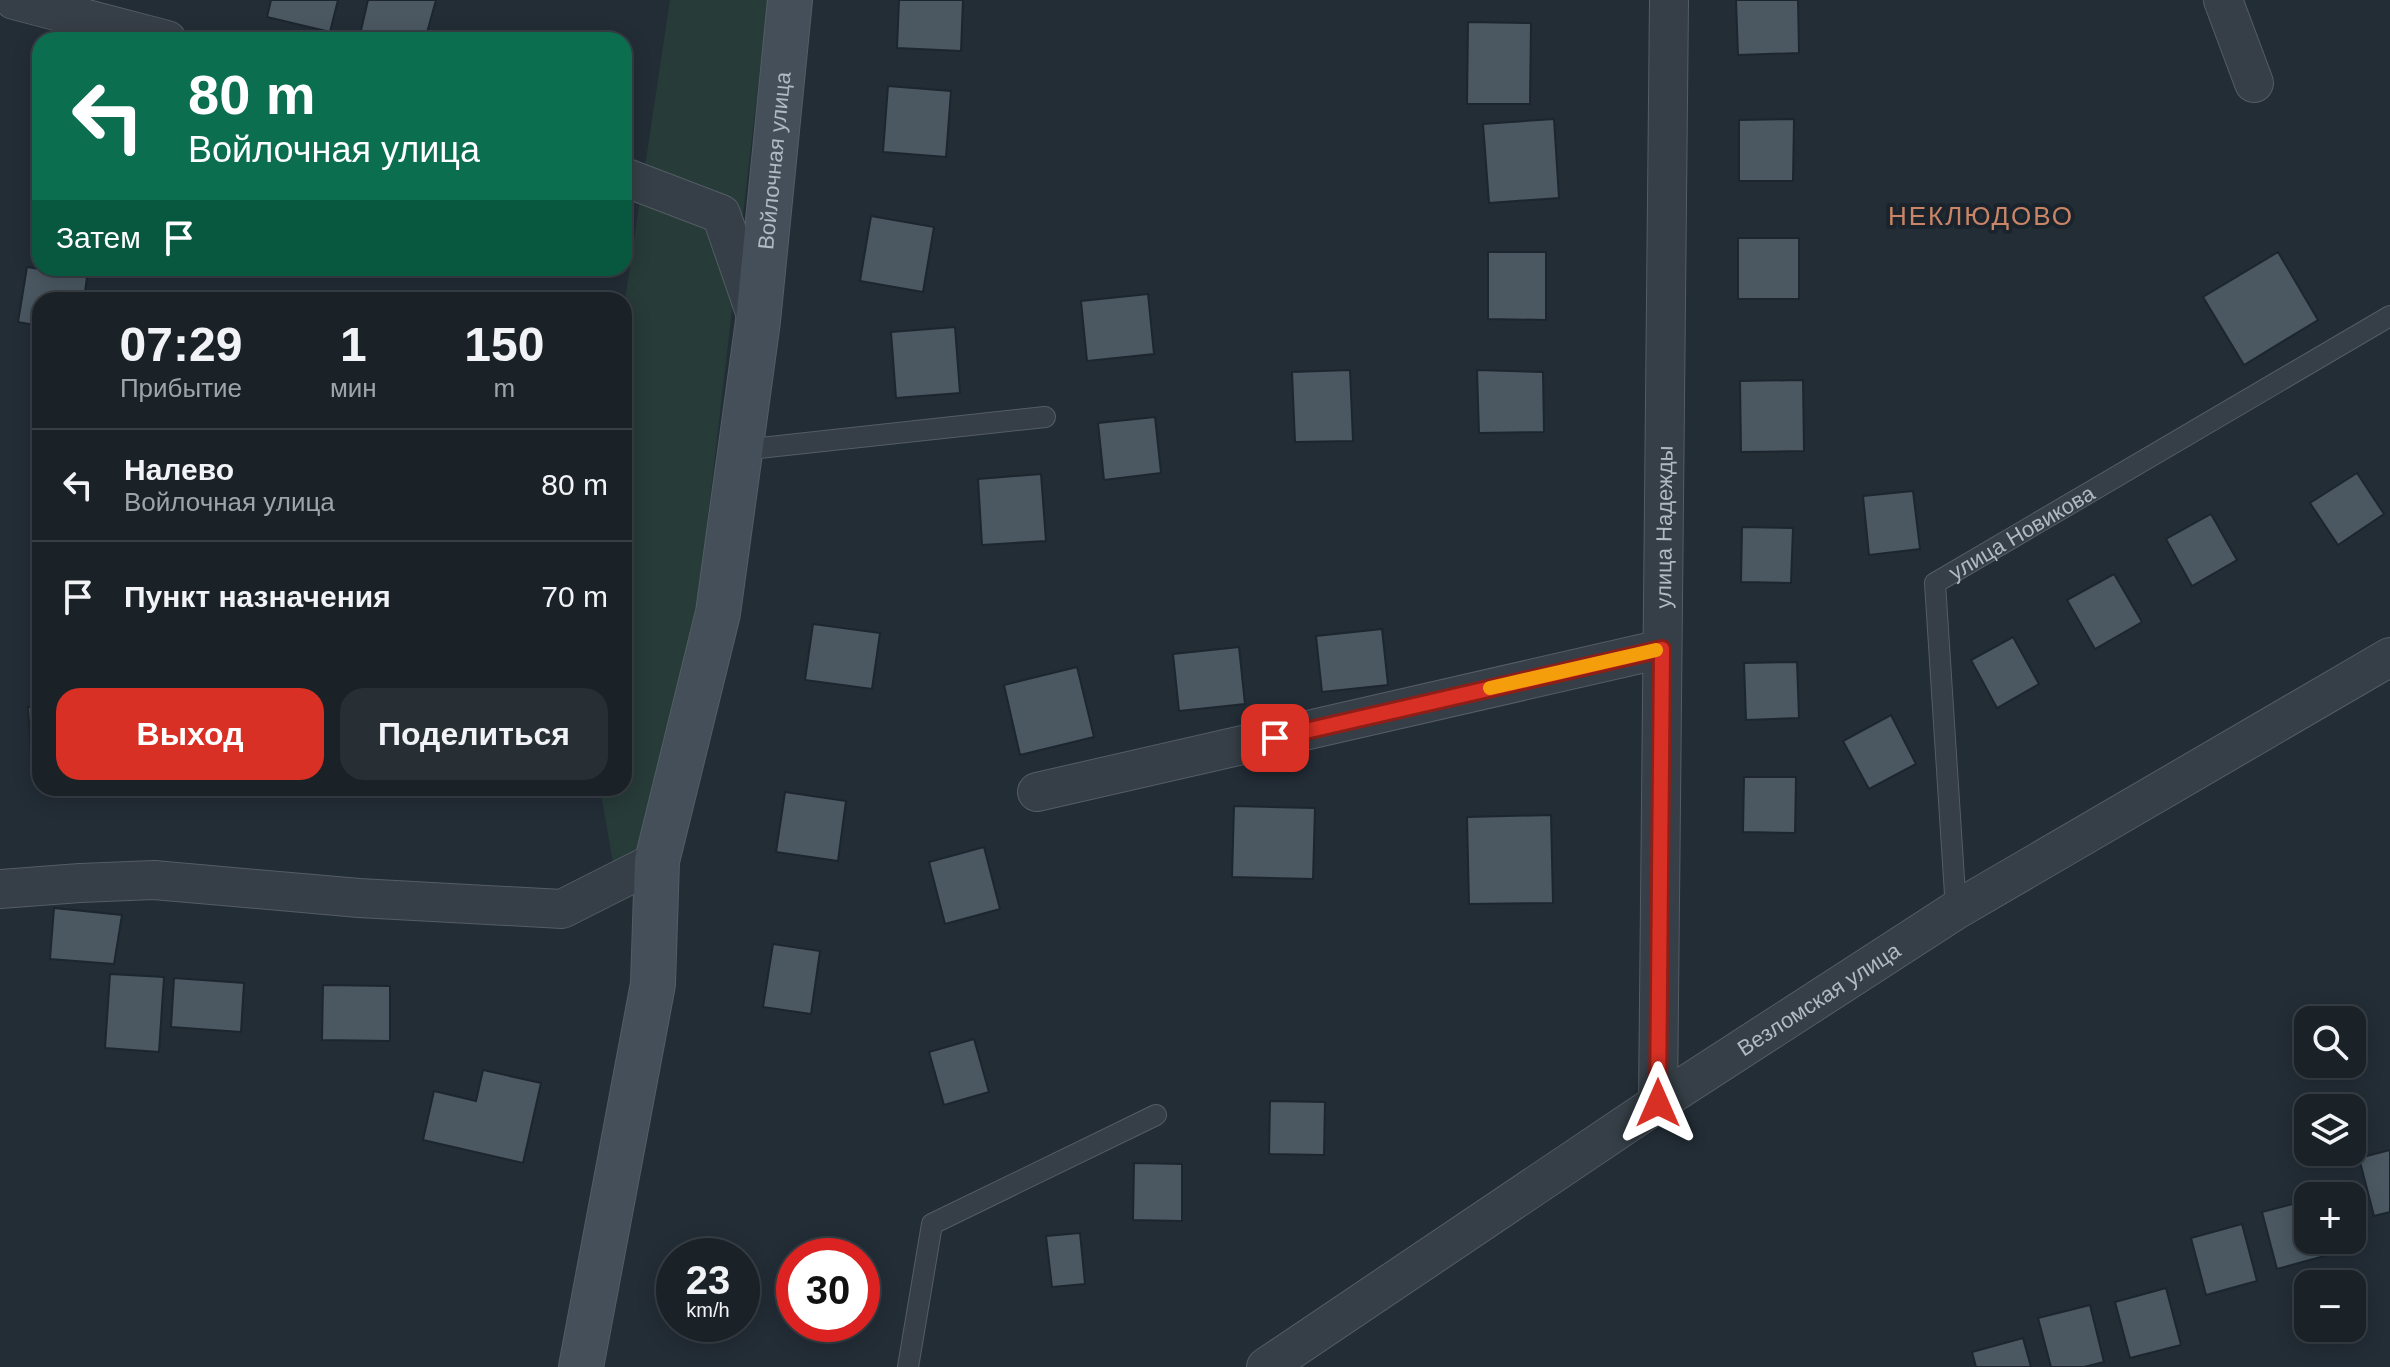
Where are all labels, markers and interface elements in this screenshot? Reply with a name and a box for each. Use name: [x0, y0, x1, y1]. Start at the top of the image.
text: 80 m: [188, 63, 316, 126]
icon: left: [56, 64, 160, 168]
street label: Войлочная улица: [753, 70, 796, 251]
text: Войлочная улица: [188, 129, 480, 170]
district label: НЕКЛЮДОВО: [1888, 201, 2074, 231]
icon: arrive: [157, 216, 201, 260]
text: Затем: [56, 221, 141, 254]
text: 07:29: [120, 318, 242, 371]
text: 1: [340, 318, 367, 371]
text: 150: [464, 318, 544, 371]
text: Прибытие: [120, 373, 242, 403]
text: мин: [330, 373, 377, 403]
text: m: [494, 373, 515, 403]
street label: улица Надежды: [1651, 445, 1678, 609]
text: Налево: [124, 453, 234, 486]
icon: left: [56, 463, 100, 507]
text: 80 m: [541, 468, 608, 501]
street label: улица Новикова: [1944, 480, 2100, 585]
text: Войлочная улица: [124, 487, 335, 517]
icon: arrive: [56, 575, 100, 619]
text: Пункт назначения: [124, 580, 391, 613]
text: 70 m: [541, 580, 608, 613]
button: Выход: [56, 688, 324, 780]
button: Поделиться: [340, 688, 608, 780]
pin: [1241, 704, 1309, 772]
icon: arrive: [1253, 716, 1297, 760]
street label: Везломская улица: [1733, 937, 1906, 1061]
map controls: [2294, 1006, 2366, 1342]
button: search: [2294, 1006, 2366, 1078]
position arrow: [1616, 1061, 1700, 1145]
button: layers: [2294, 1094, 2366, 1166]
button: +: [2294, 1182, 2366, 1254]
speed limit sign: 30: [776, 1238, 880, 1342]
text: 23: [686, 1258, 730, 1302]
button: −: [2294, 1270, 2366, 1342]
text: km/h: [686, 1299, 730, 1321]

